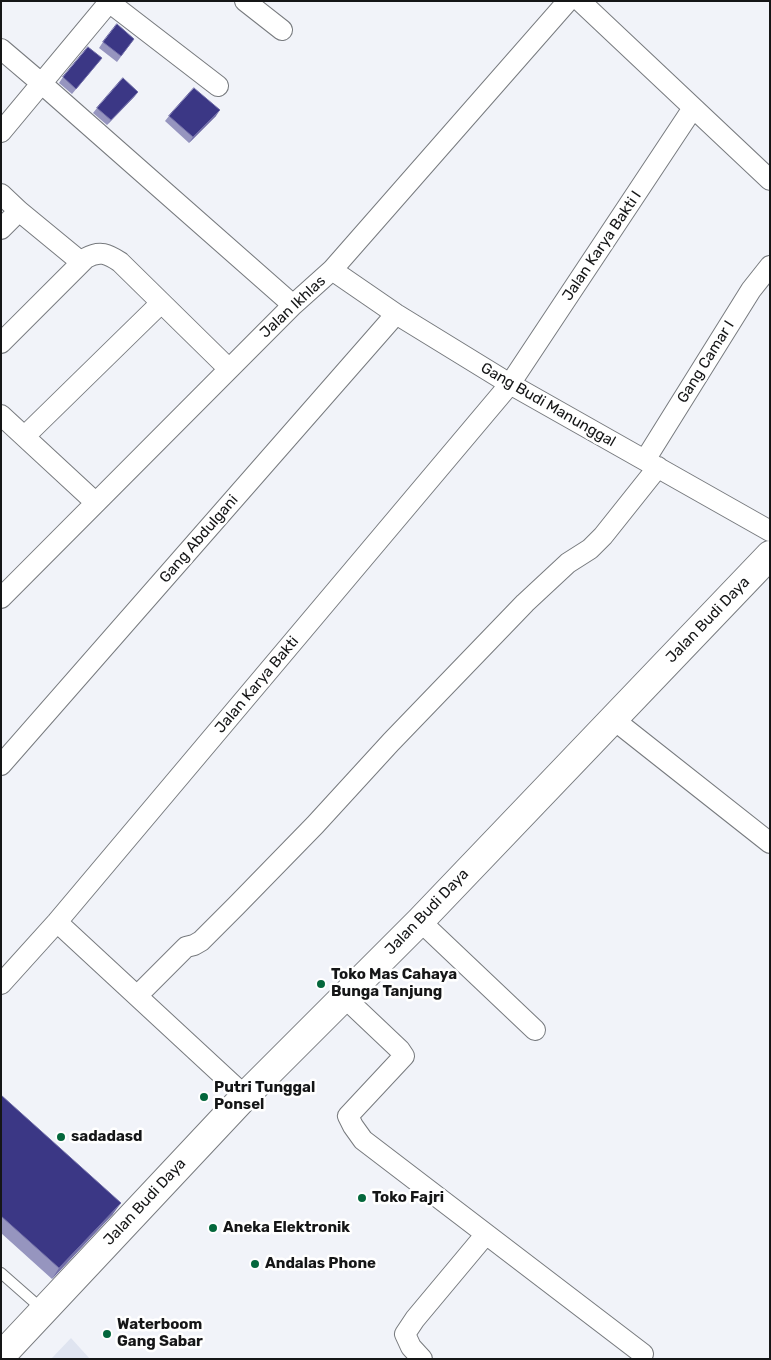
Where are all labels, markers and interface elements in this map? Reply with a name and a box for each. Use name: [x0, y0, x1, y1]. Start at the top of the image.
street label: Jalan Karya Bakti I: [559, 188, 645, 304]
street label: Jalan Ikhlas: [257, 272, 329, 342]
street label: Gang Camar I: [674, 318, 738, 406]
street label: Gang Budi Manunggal: [477, 359, 619, 451]
street label: Gang Abdulgani: [156, 491, 242, 587]
street label: Jalan Budi Daya: [662, 573, 754, 667]
street label: Jalan Karya Bakti: [211, 633, 303, 737]
street label: Jalan Budi Daya: [381, 865, 473, 959]
place label: Toko Mas Cahaya Bunga Tanjung: [331, 966, 457, 1001]
marker: Toko Mas Cahaya Bunga Tanjung: [315, 978, 327, 990]
place label: Putri Tunggal Ponsel: [214, 1079, 315, 1114]
marker: Putri Tunggal Ponsel: [198, 1091, 210, 1103]
place label: sadadasd: [71, 1128, 143, 1146]
marker: sadadasd: [55, 1131, 67, 1143]
street label: Jalan Budi Daya: [100, 1155, 190, 1249]
place label: Toko Fajri: [372, 1189, 444, 1207]
marker: Toko Fajri: [356, 1192, 368, 1204]
place label: Aneka Elektronik: [223, 1219, 350, 1237]
marker: Aneka Elektronik: [207, 1222, 219, 1234]
place label: Andalas Phone: [265, 1255, 376, 1273]
marker: Andalas Phone: [249, 1258, 261, 1270]
place label: Waterboom Gang Sabar: [117, 1316, 203, 1351]
marker: Waterboom Gang Sabar: [101, 1328, 113, 1340]

